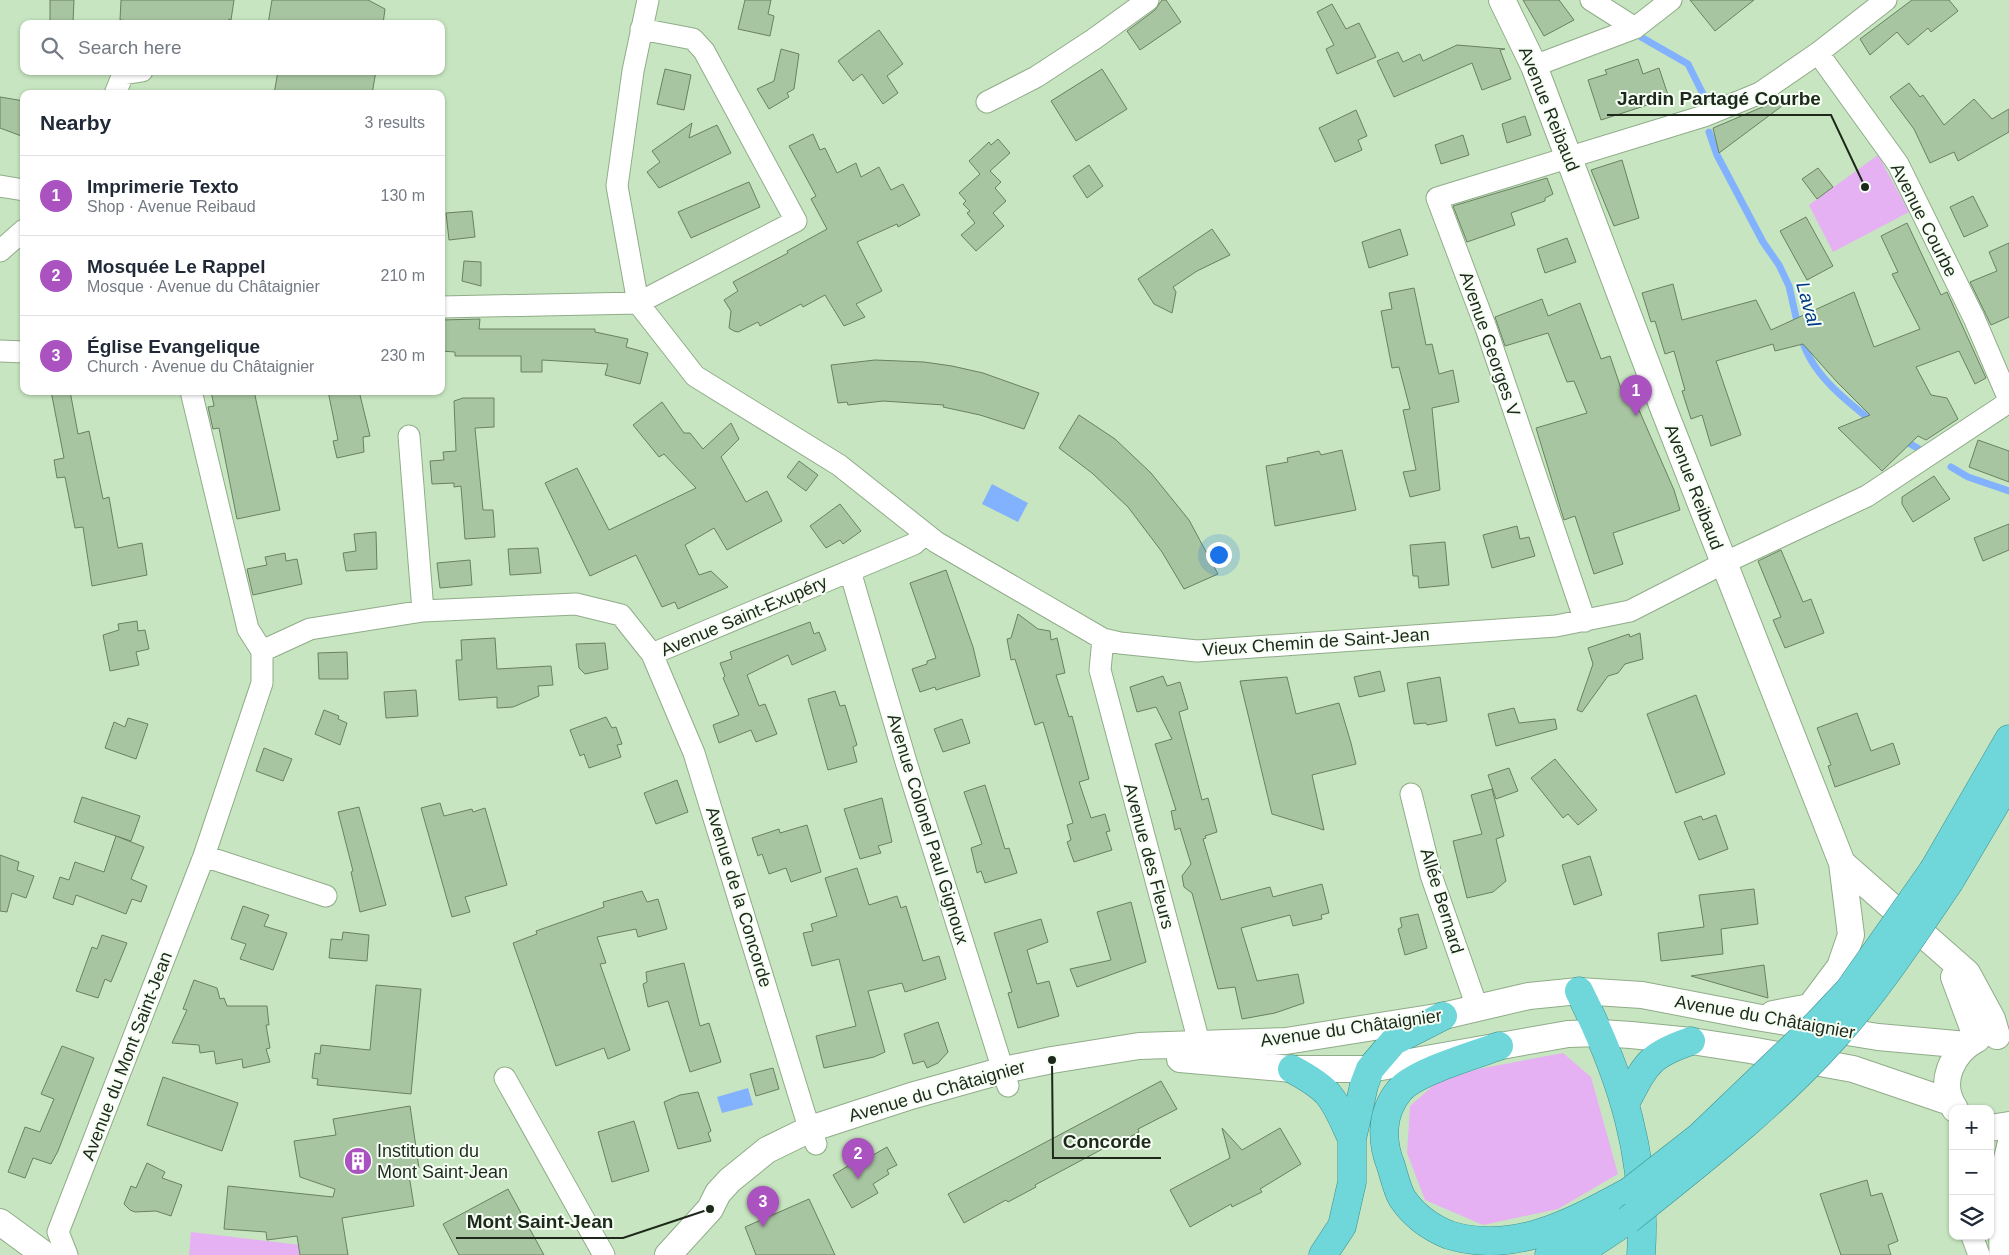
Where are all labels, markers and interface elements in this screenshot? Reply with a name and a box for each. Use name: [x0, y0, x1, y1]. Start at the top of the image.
search box: [20, 20, 445, 75]
icon: search: [38, 34, 66, 62]
text: Search here: [78, 37, 182, 58]
street label: Avenue Reibaud: [1515, 44, 1583, 174]
callout: Jardin Partagé Courbe: [1607, 81, 1831, 115]
text: Jardin Partagé Courbe: [1617, 88, 1821, 109]
text: Nearby: [40, 111, 111, 134]
text: 3 results: [365, 114, 425, 131]
street label: Avenue Courbe: [1887, 160, 1961, 280]
text: Imprimerie Texto: [87, 176, 239, 197]
text: 1: [52, 187, 60, 204]
text: 130 m: [381, 187, 425, 204]
text: Shop · Avenue Reibaud: [87, 198, 256, 215]
text: Mosquée Le Rappel: [87, 256, 265, 277]
text: 2: [52, 267, 60, 284]
text: 210 m: [381, 267, 425, 284]
street label: Avenue Georges V: [1456, 269, 1524, 419]
text: Mosque · Avenue du Châtaignier: [87, 278, 320, 295]
water label: Laval: [1792, 279, 1825, 330]
text: Église Evangelique: [87, 336, 260, 357]
text: 3: [52, 347, 60, 364]
text: 230 m: [381, 347, 425, 364]
text: Church · Avenue du Châtaignier: [87, 358, 314, 375]
pin: 1: [1620, 375, 1652, 416]
street label: Avenue Reibaud: [1661, 421, 1727, 553]
your location: [1206, 542, 1232, 568]
street label: Avenue Saint-Exupéry: [658, 572, 830, 660]
street label: Vieux Chemin de Saint-Jean: [1202, 624, 1430, 660]
street label: Avenue Colonel Paul Gignoux: [883, 711, 973, 947]
street label: Avenue des Fleurs: [1120, 781, 1178, 931]
street label: Avenue de la Concorde: [702, 804, 776, 990]
street label: Allée Bernard: [1416, 846, 1468, 956]
street label: Avenue du Mont Saint-Jean: [78, 949, 176, 1163]
street label: Avenue du Châtaignier: [1673, 991, 1857, 1043]
street label: Avenue du Châtaignier: [1259, 1005, 1443, 1051]
street label: Avenue du Châtaignier: [846, 1056, 1028, 1126]
map controls: [1949, 1105, 1994, 1240]
button: +: [1949, 1105, 1994, 1150]
callout: Concorde: [1053, 1124, 1161, 1158]
text: Concorde: [1063, 1131, 1151, 1152]
pin: 2: [842, 1138, 874, 1179]
place label: Institution du Mont Saint-Jean: [377, 1141, 508, 1182]
building icon: Institution du Mont Saint-Jean: [343, 1146, 373, 1176]
button: −: [1949, 1150, 1994, 1195]
pin: 3: [747, 1186, 779, 1227]
button: layers: [1949, 1195, 1994, 1240]
callout: Mont Saint-Jean: [456, 1204, 623, 1238]
text: Mont Saint-Jean: [467, 1211, 613, 1232]

